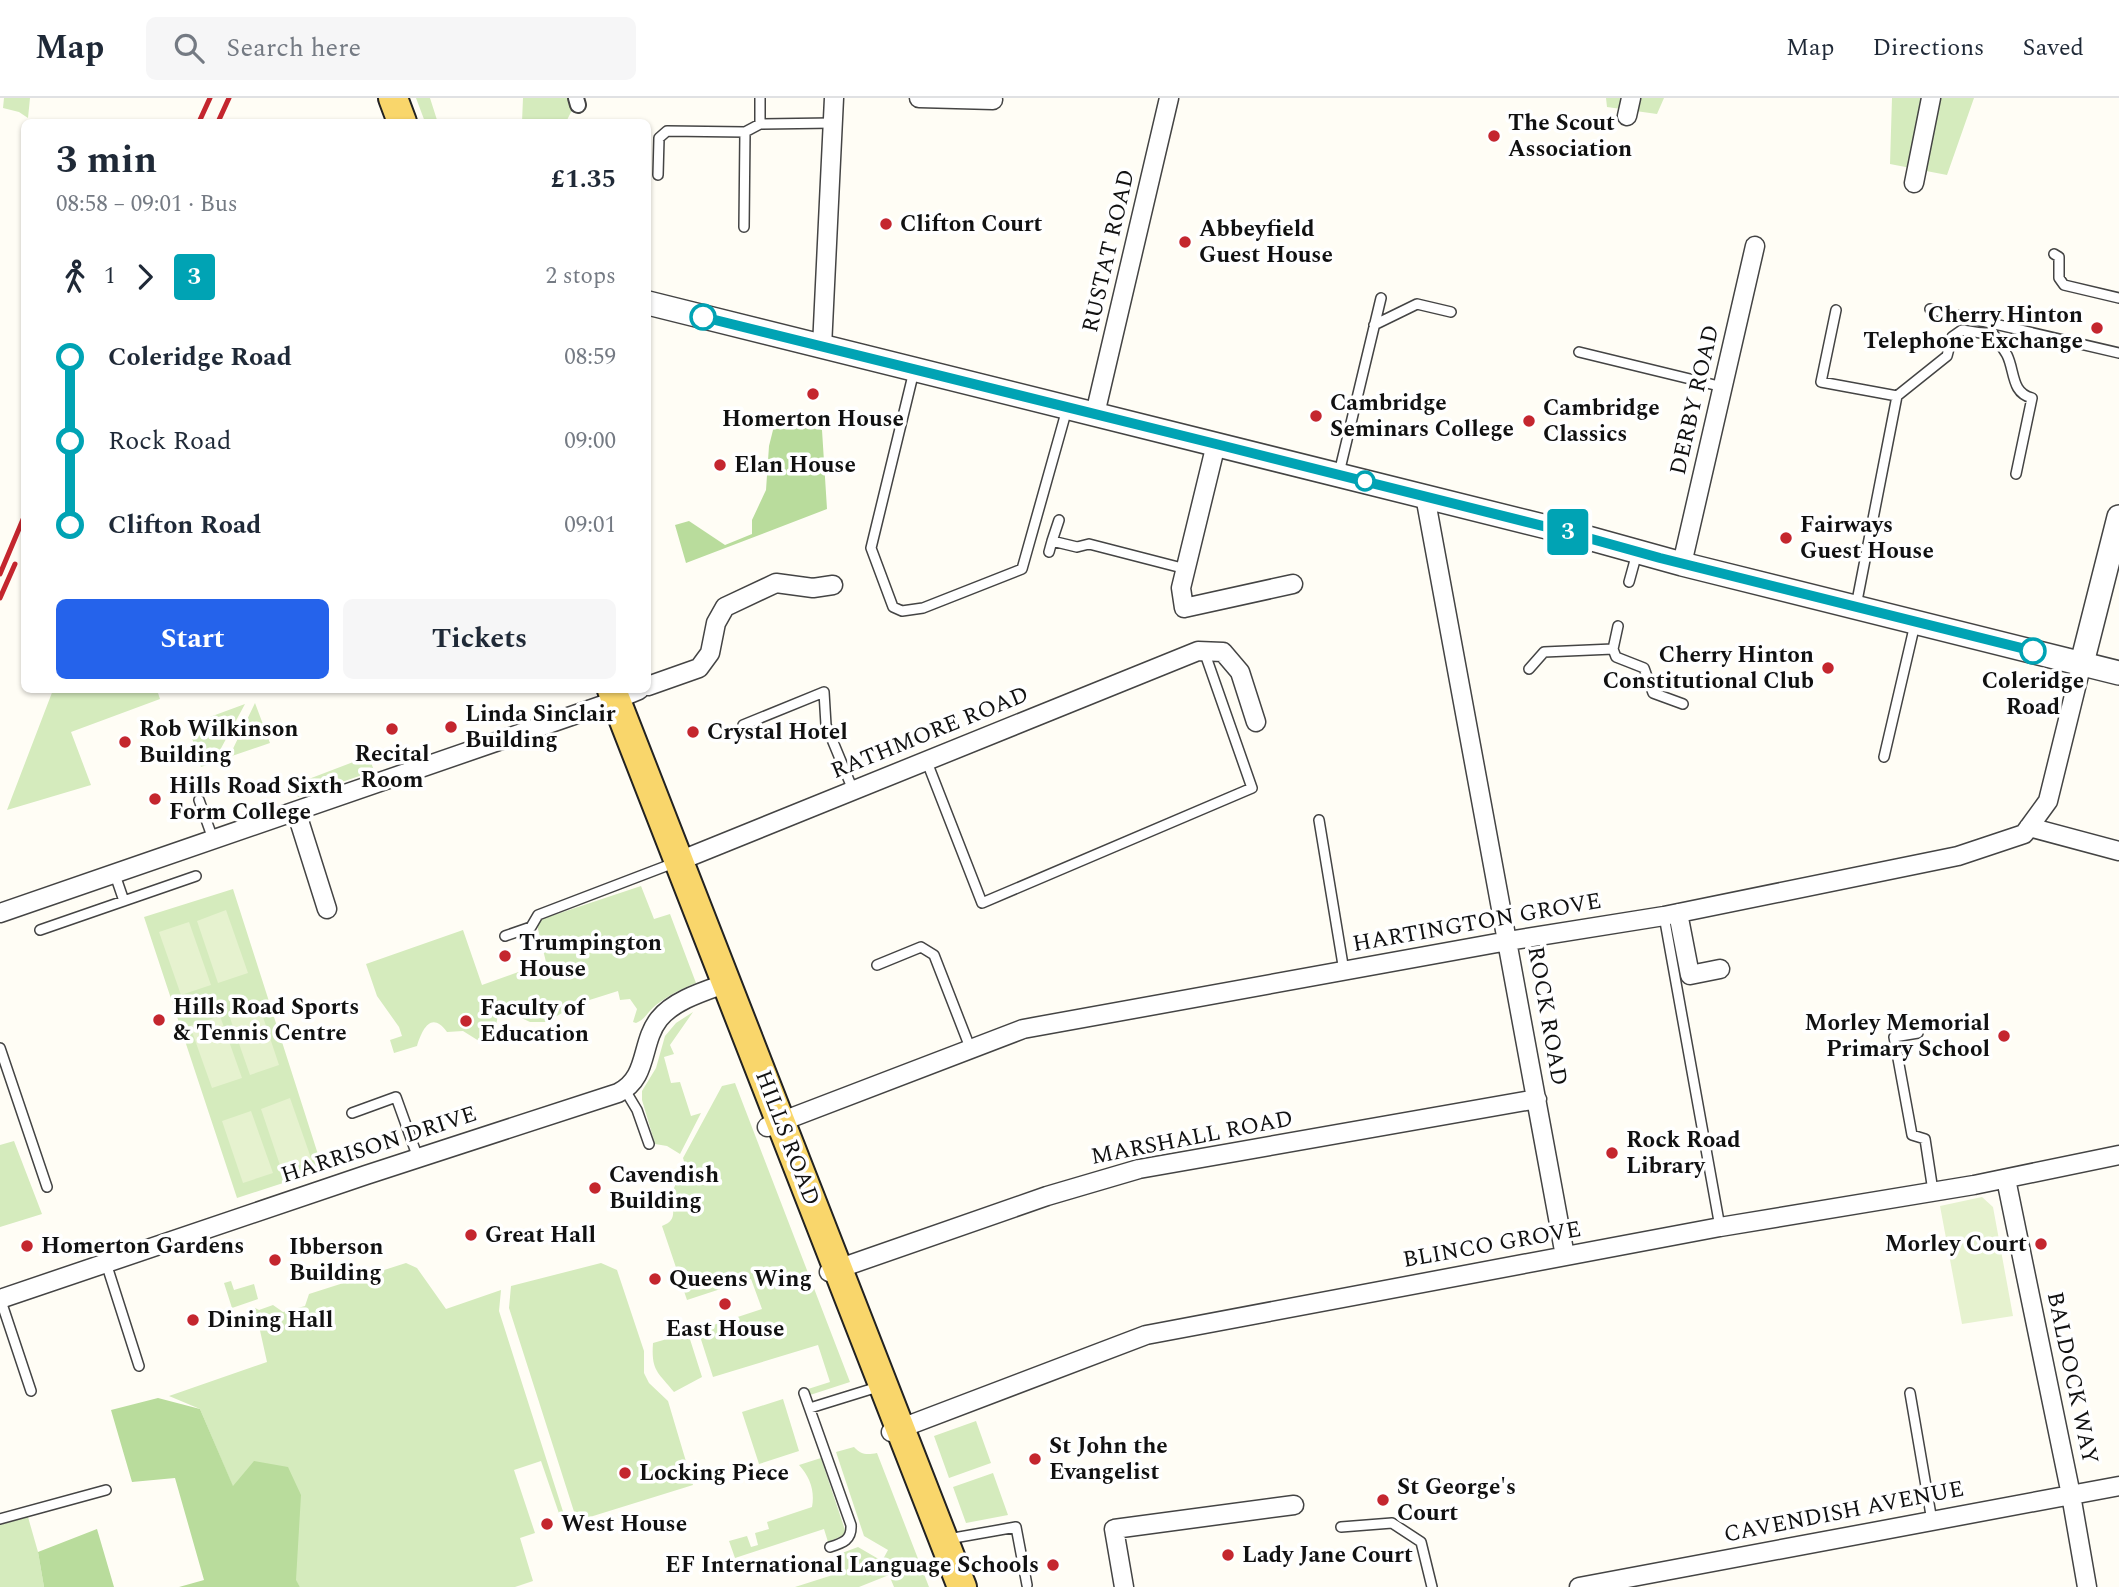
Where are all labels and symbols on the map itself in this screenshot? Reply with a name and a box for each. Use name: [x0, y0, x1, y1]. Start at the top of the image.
place label: The Scout Association: [1508, 106, 1632, 167]
marker: The Scout Association: [1486, 128, 1502, 144]
street label: RUSTAT ROAD: [1073, 166, 1145, 336]
place label: Clifton Court: [900, 207, 1043, 242]
place label: Abbeyfield Guest House: [1199, 212, 1333, 273]
marker: Clifton Court: [878, 216, 894, 232]
marker: Abbeyfield Guest House: [1177, 234, 1193, 250]
place label: Cherry Hinton Telephone Exchange: [1863, 298, 2083, 359]
unlabelled marker: [690, 304, 716, 330]
marker: Cherry Hinton Telephone Exchange: [2089, 320, 2105, 336]
street label: DERBY ROAD: [1661, 322, 1729, 478]
marker: Homerton House: [805, 386, 821, 402]
place label: Cambridge Seminars College: [1330, 386, 1514, 447]
place label: Cambridge Classics: [1543, 391, 1660, 452]
place label: Homerton House: [722, 402, 904, 437]
marker: Cambridge Seminars College: [1308, 408, 1324, 424]
marker: Cambridge Classics: [1521, 413, 1537, 429]
place label: Elan House: [734, 448, 856, 483]
marker: Elan House: [712, 457, 728, 473]
unlabelled marker: [1355, 471, 1375, 491]
place label: Fairways Guest House: [1800, 508, 1934, 569]
line badge: 3: [1545, 509, 1591, 555]
marker: Fairways Guest House: [1778, 530, 1794, 546]
place label: Cherry Hinton Constitutional Club: [1603, 638, 1814, 699]
marker: Coleridge Road: [2020, 638, 2046, 664]
marker: Cherry Hinton Constitutional Club: [1820, 660, 1836, 676]
place label: Coleridge Road: [1982, 664, 2084, 725]
street label: RATHMORE ROAD: [826, 677, 1034, 789]
place label: Linda Sinclair Building: [465, 697, 616, 758]
place label: Rob Wilkinson Building: [139, 712, 299, 773]
place label: Crystal Hotel: [707, 715, 848, 750]
marker: Linda Sinclair Building: [443, 719, 459, 735]
marker: Recital Room: [384, 721, 400, 737]
marker: Crystal Hotel: [685, 724, 701, 740]
marker: Rob Wilkinson Building: [117, 734, 133, 750]
place label: Recital Room: [354, 737, 430, 798]
place label: Hills Road Sixth Form College: [169, 769, 343, 830]
marker: Hills Road Sixth Form College: [147, 791, 163, 807]
street label: HARTINGTON GROVE: [1350, 884, 1604, 962]
place label: Trumpington House: [519, 926, 662, 987]
street label: ROCK ROAD: [1518, 943, 1576, 1089]
marker: Trumpington House: [497, 948, 513, 964]
place label: Hills Road Sports & Tennis Centre: [173, 990, 359, 1051]
place label: Faculty of Education: [480, 991, 589, 1052]
place label: Morley Memorial Primary School: [1805, 1006, 1990, 1067]
marker: Hills Road Sports & Tennis Centre: [151, 1012, 167, 1028]
marker: Faculty of Education: [458, 1013, 474, 1029]
marker: Morley Memorial Primary School: [1996, 1028, 2012, 1044]
street label: HILLS ROAD: [745, 1065, 829, 1211]
street label: HARRISON DRIVE: [277, 1097, 481, 1193]
street label: MARSHALL ROAD: [1088, 1101, 1296, 1175]
place label: Rock Road Library: [1626, 1123, 1741, 1184]
marker: Rock Road Library: [1604, 1145, 1620, 1161]
place label: Cavendish Building: [609, 1158, 719, 1219]
marker: Cavendish Building: [587, 1180, 603, 1196]
street label: BLINCO GROVE: [1400, 1212, 1584, 1278]
place label: Great Hall: [485, 1218, 596, 1253]
marker: Great Hall: [463, 1227, 479, 1243]
place label: Morley Court: [1885, 1227, 2027, 1262]
place label: Homerton Gardens: [41, 1229, 244, 1264]
place label: Ibberson Building: [289, 1230, 384, 1291]
marker: Morley Court: [2033, 1236, 2049, 1252]
marker: Homerton Gardens: [19, 1238, 35, 1254]
marker: Ibberson Building: [267, 1252, 283, 1268]
place label: Queens Wing: [669, 1262, 812, 1297]
marker: Queens Wing: [647, 1271, 663, 1287]
street label: BALDOCK WAY: [2037, 1288, 2107, 1468]
marker: East House: [717, 1296, 733, 1312]
place label: Dining Hall: [207, 1303, 333, 1338]
marker: Dining Hall: [185, 1312, 201, 1328]
place label: East House: [666, 1312, 784, 1347]
place label: St John the Evangelist: [1049, 1429, 1168, 1490]
marker: St John the Evangelist: [1027, 1451, 1043, 1467]
place label: Locking Piece: [639, 1456, 789, 1491]
marker: Locking Piece: [617, 1465, 633, 1481]
place label: St George's Court: [1397, 1470, 1516, 1531]
street label: CAVENDISH AVENUE: [1721, 1472, 1967, 1552]
marker: St George's Court: [1375, 1492, 1391, 1508]
place label: West House: [561, 1507, 687, 1542]
marker: West House: [539, 1516, 555, 1532]
place label: Lady Jane Court: [1242, 1538, 1413, 1573]
marker: Lady Jane Court: [1220, 1547, 1236, 1563]
place label: EF International Language Schools: [665, 1548, 1039, 1583]
marker: EF International Language Schools: [1045, 1557, 1061, 1573]

